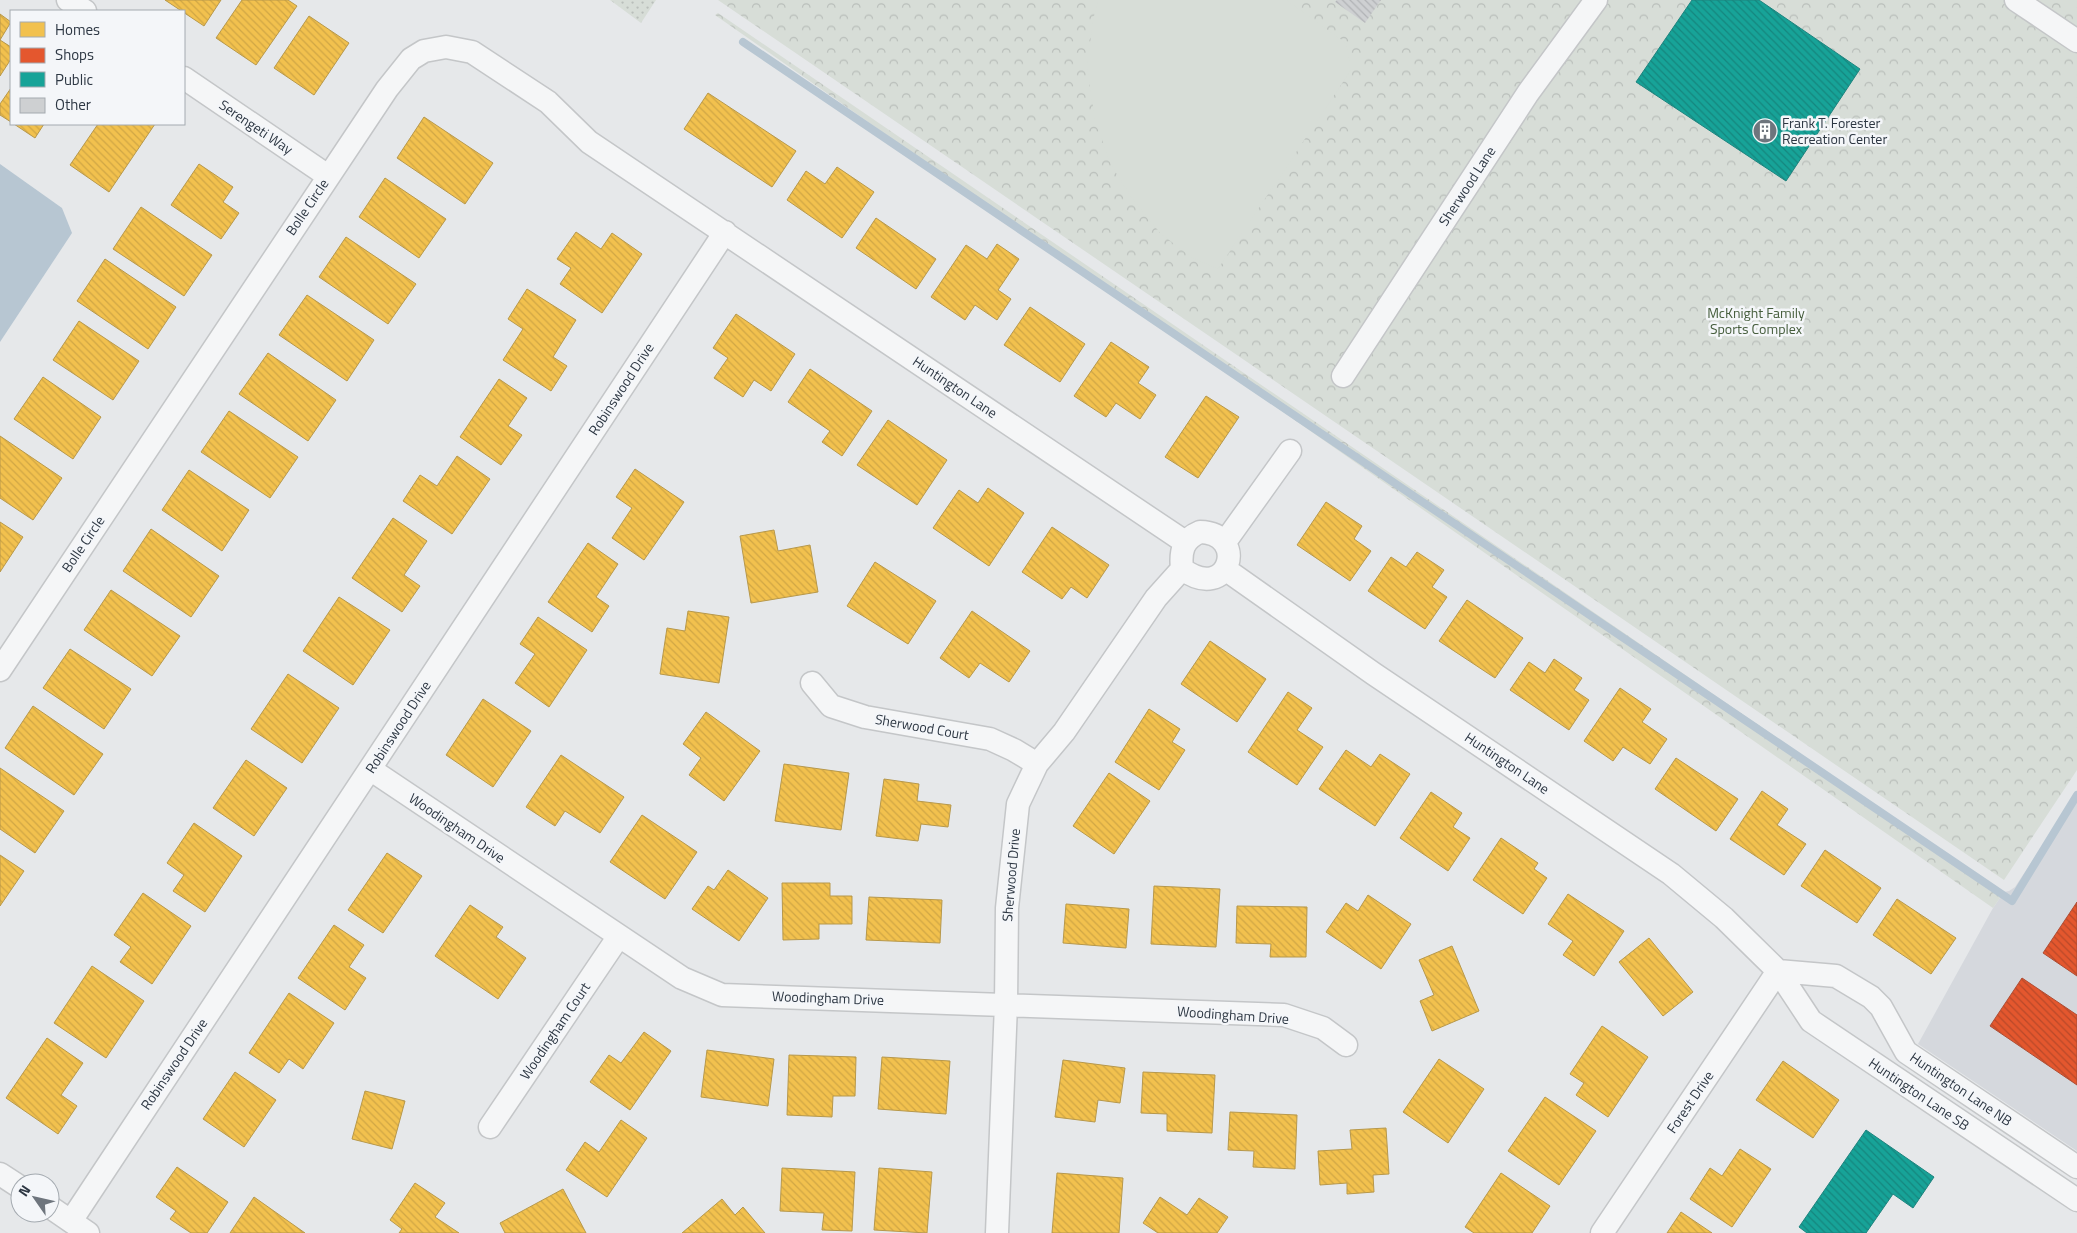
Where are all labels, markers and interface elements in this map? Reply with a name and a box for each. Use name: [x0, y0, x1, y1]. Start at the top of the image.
legend: [10, 10, 185, 125]
text: Homes: [55, 18, 100, 41]
text: Shops: [55, 43, 94, 66]
text: Public: [55, 68, 93, 91]
text: Other: [55, 93, 91, 116]
street label: Serengeti Way: [215, 94, 298, 159]
place label: Frank T. Forester Recreation Center: [1782, 112, 1887, 149]
building icon: Frank T. Forester Recreation Center: [1752, 118, 1778, 144]
street label: Sherwood Lane: [1433, 142, 1500, 230]
street label: Bolle Circle: [280, 174, 333, 239]
park label: McKnight Family Sports Complex: [1707, 302, 1805, 339]
street label: Robinswood Drive: [583, 338, 658, 439]
street label: Huntington Lane: [909, 350, 1002, 423]
street label: Bolle Circle: [56, 511, 109, 576]
street label: Robinswood Drive: [360, 676, 435, 777]
street label: Sherwood Court: [874, 708, 971, 745]
street label: Huntington Lane: [1461, 726, 1554, 799]
street label: Woodingham Drive: [405, 788, 510, 868]
street label: Sherwood Drive: [996, 827, 1025, 922]
street label: Woodingham Court: [514, 978, 595, 1084]
street label: Woodingham Drive: [772, 985, 884, 1010]
street label: Woodingham Drive: [1176, 1000, 1290, 1029]
street label: Robinswood Drive: [135, 1014, 212, 1114]
street label: Huntington Lane NB: [1906, 1046, 2017, 1131]
street label: Huntington Lane SB: [1865, 1052, 1974, 1135]
street label: Forest Drive: [1661, 1066, 1718, 1137]
north arrow: [10, 1173, 60, 1223]
text: N: [12, 1181, 35, 1200]

